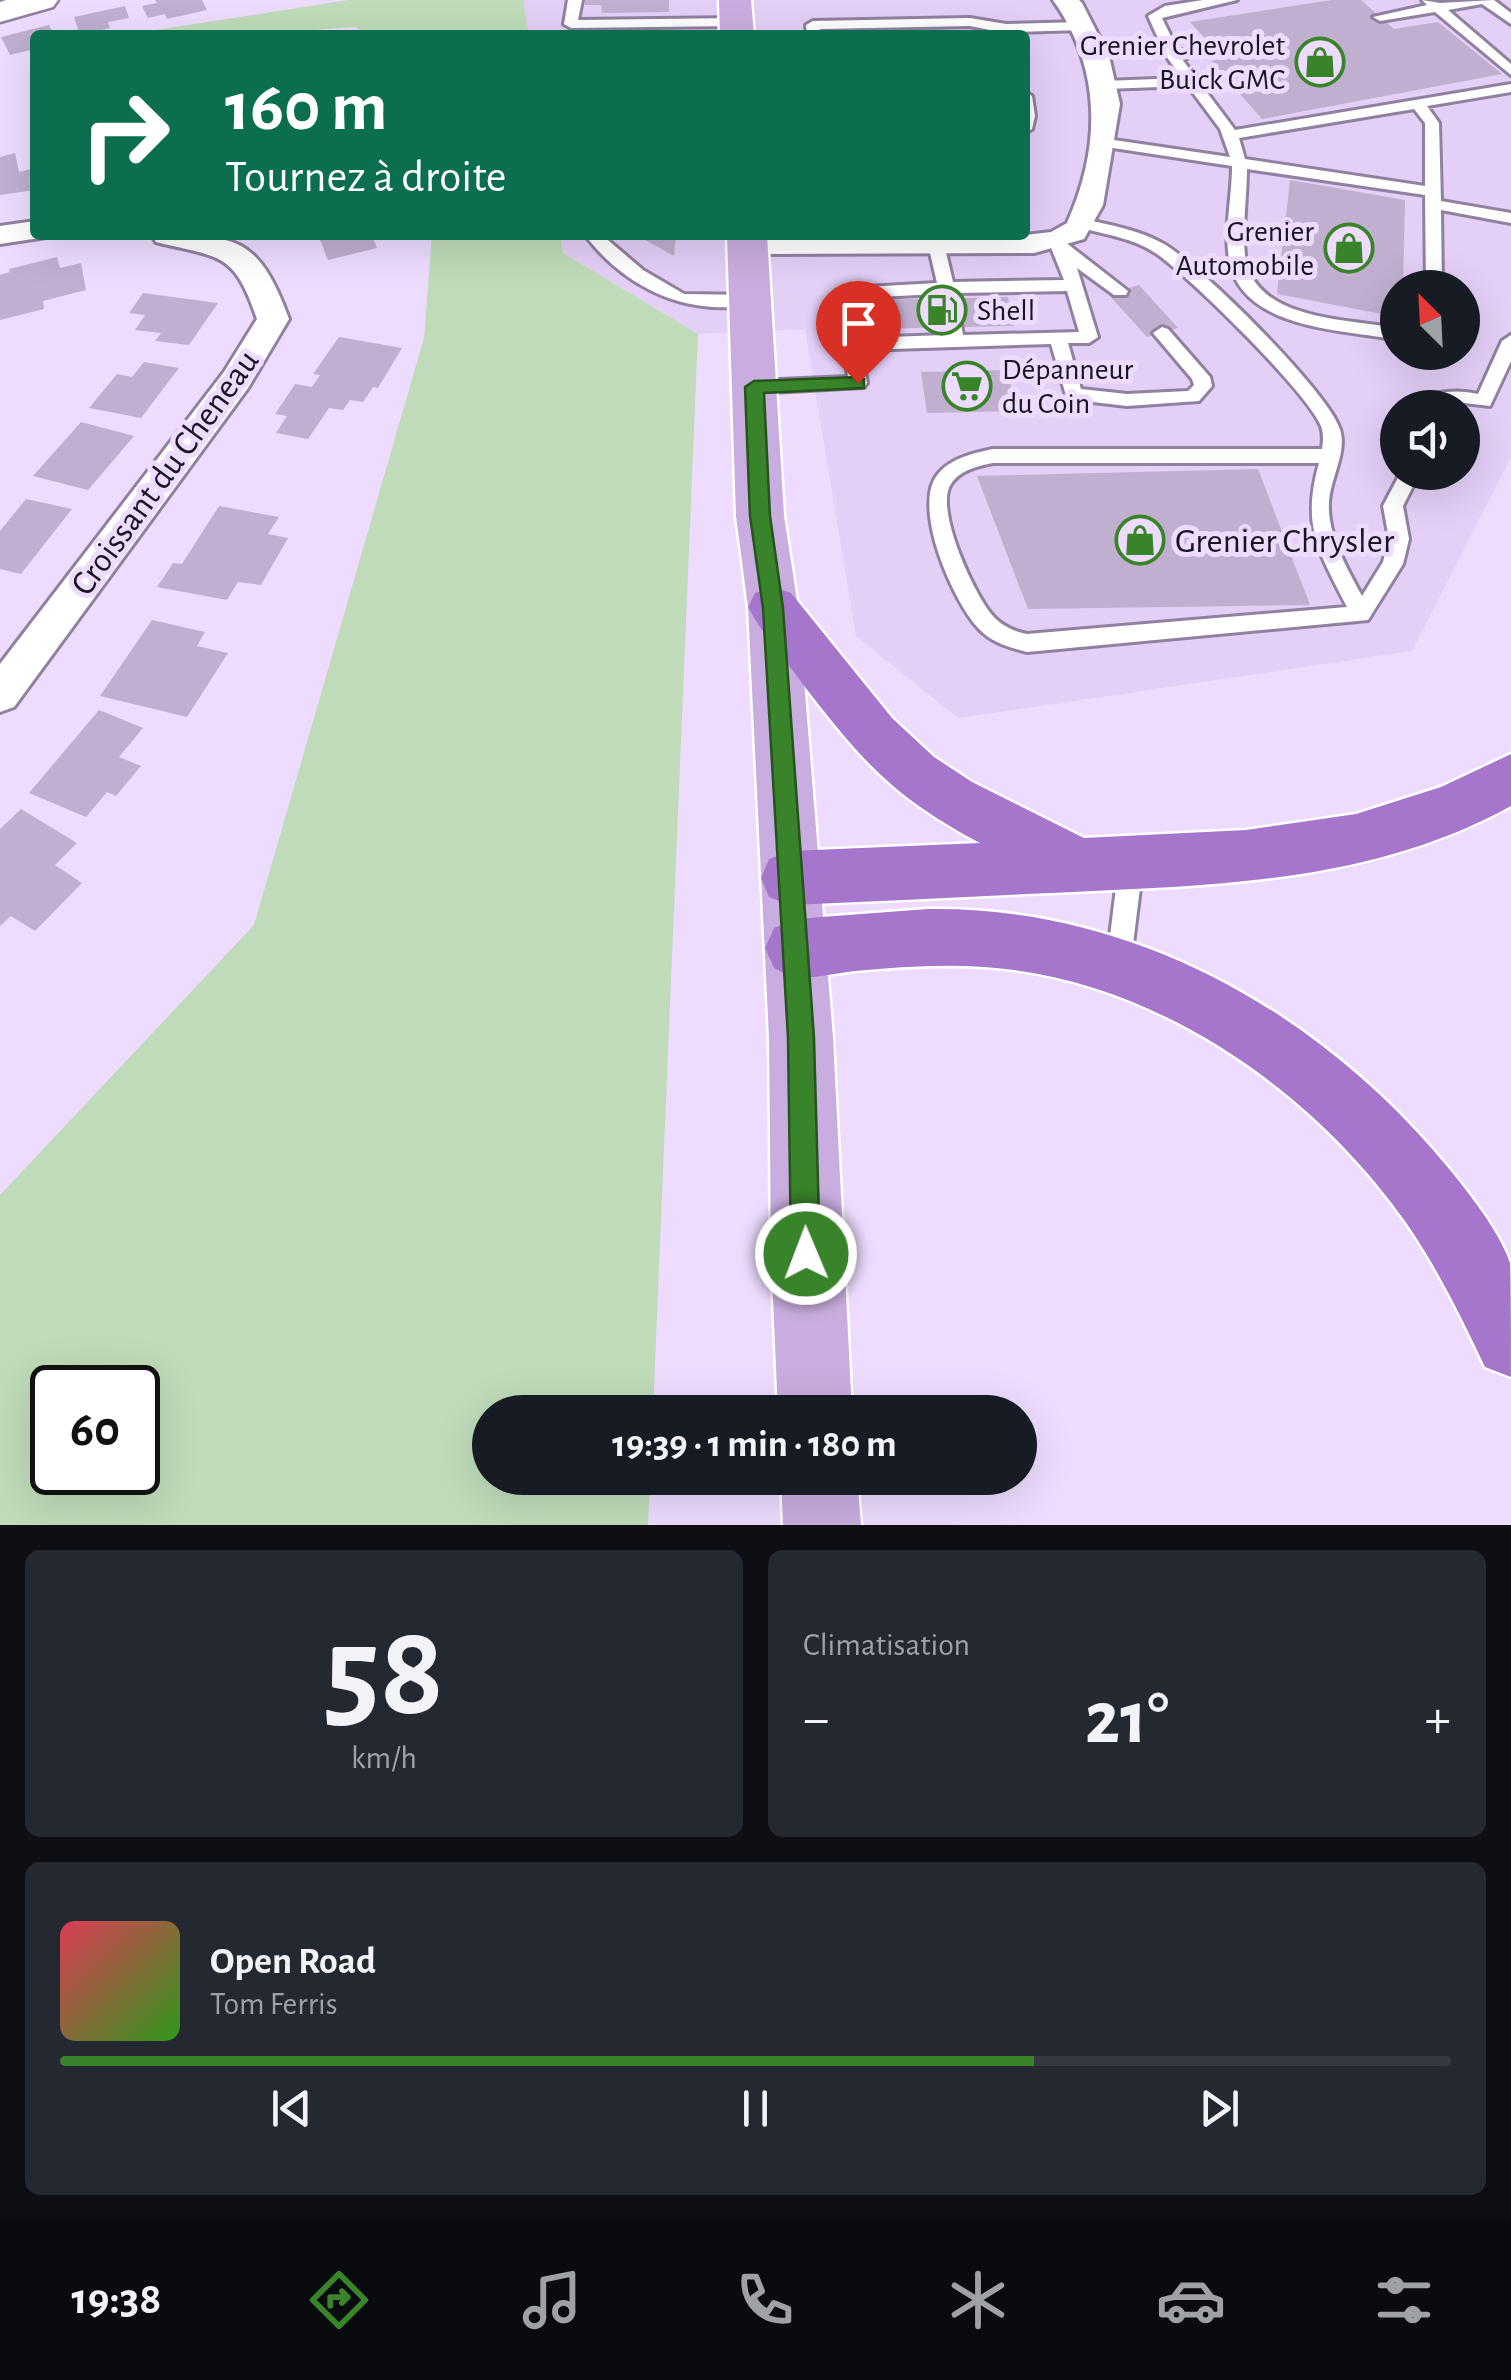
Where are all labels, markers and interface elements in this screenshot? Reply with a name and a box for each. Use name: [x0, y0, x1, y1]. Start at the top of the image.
place label: Grenier Chevrolet Buick GMC: [1080, 31, 1285, 95]
shop icon: Grenier Chevrolet Buick GMC: [1294, 36, 1346, 88]
icon: right: [60, 70, 190, 200]
text: 160 m: [225, 73, 388, 143]
text: Tournez à droite: [225, 155, 507, 200]
place label: Grenier Automobile: [1176, 217, 1314, 281]
shop icon: Grenier Automobile: [1323, 222, 1375, 274]
north arrow: [1380, 270, 1480, 370]
map controls: [1380, 270, 1480, 490]
pin: [816, 281, 901, 384]
fuel station icon: Shell: [916, 284, 968, 336]
icon: arrive: [831, 296, 886, 351]
place label: Shell: [977, 296, 1035, 326]
street label: Croissant du Cheneau: [65, 344, 266, 602]
place label: Dépanneur du Coin: [1002, 355, 1134, 419]
supermarket icon: Dépanneur du Coin: [941, 360, 993, 412]
button: sound: [1380, 390, 1480, 490]
shop icon: Grenier Chrysler: [1114, 514, 1166, 566]
place label: Grenier Chrysler: [1175, 524, 1395, 559]
position arrow: [754, 1202, 858, 1306]
speed limit sign: 60: [30, 1365, 160, 1495]
text: 19:39 · 1 min · 180 m: [612, 1426, 897, 1464]
text: 58: [324, 1609, 444, 1739]
text: Climatisation: [803, 1629, 970, 1661]
text: 21°: [1085, 1682, 1169, 1757]
text: −: [803, 1692, 829, 1747]
text: +: [1425, 1692, 1451, 1747]
text: km/h: [351, 1742, 417, 1774]
text: Open Road: [210, 1943, 376, 1981]
text: Tom Ferris: [210, 1988, 338, 2020]
icon: previous: [264, 2081, 319, 2136]
icon: pause: [728, 2081, 783, 2136]
icon: next: [1192, 2081, 1247, 2136]
icon: directions: [304, 2265, 374, 2335]
icon: music: [517, 2265, 587, 2335]
icon: phone: [730, 2265, 800, 2335]
icon: climate: [943, 2265, 1013, 2335]
icon: car: [1156, 2265, 1226, 2335]
icon: filters: [1369, 2265, 1439, 2335]
text: 19:38: [72, 2277, 161, 2322]

